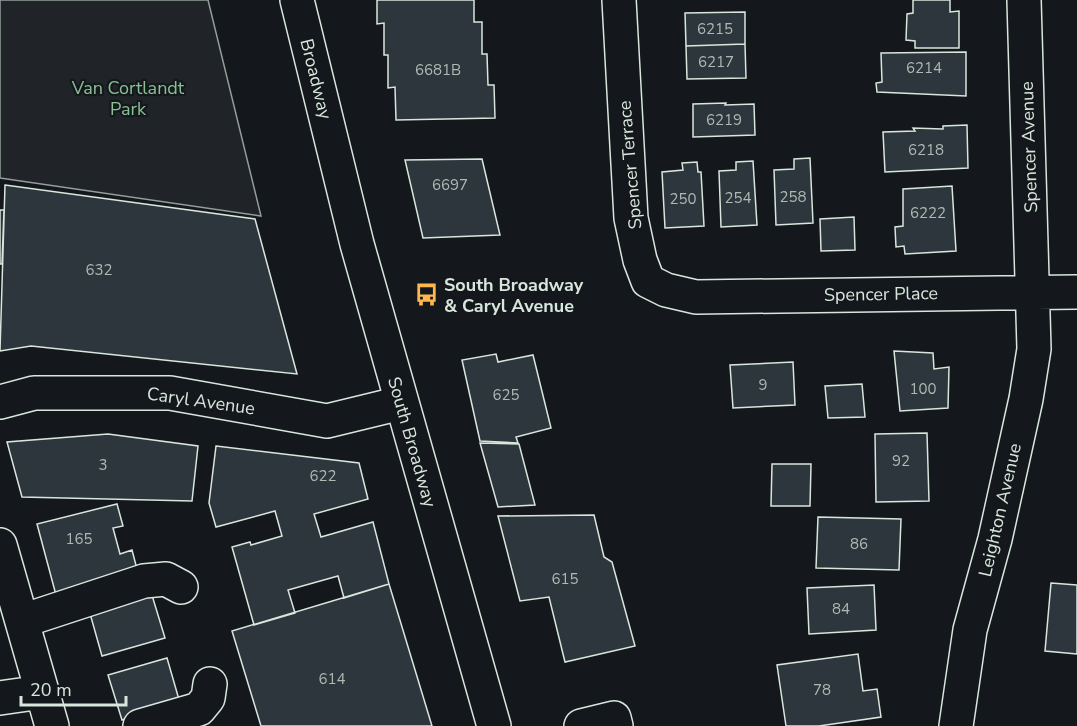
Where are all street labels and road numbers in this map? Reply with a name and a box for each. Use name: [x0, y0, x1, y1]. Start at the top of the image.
street label: Broadway: [294, 36, 338, 123]
street label: Spencer Avenue: [1015, 81, 1043, 213]
street label: Spencer Terrace: [612, 100, 648, 230]
street label: Spencer Place: [824, 281, 938, 307]
street label: South Broadway: [382, 374, 442, 511]
street label: Caryl Avenue: [145, 382, 257, 420]
street label: Leighton Avenue: [973, 441, 1027, 579]

